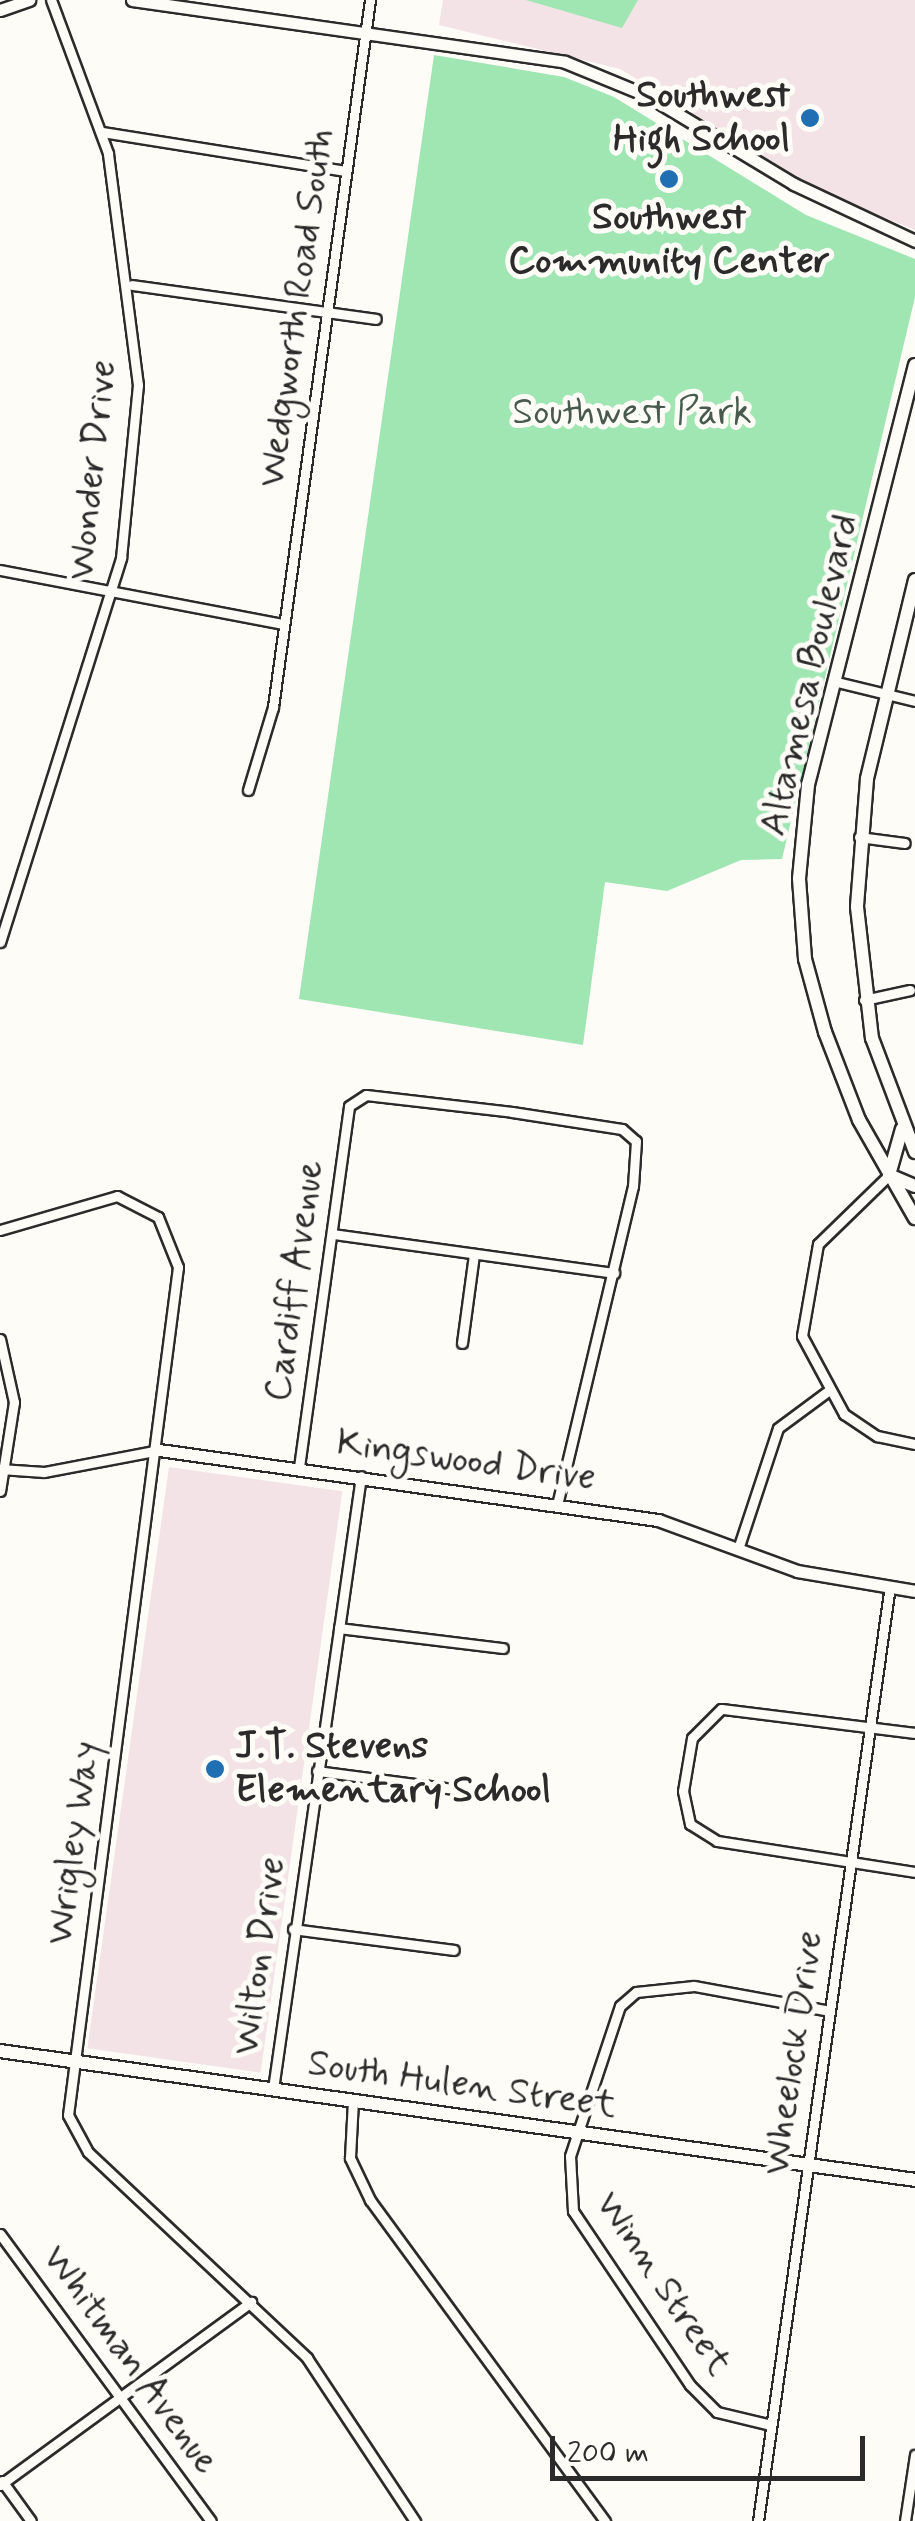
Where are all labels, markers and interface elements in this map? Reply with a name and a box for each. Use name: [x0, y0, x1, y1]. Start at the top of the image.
place label: Southwest High School: [613, 73, 790, 162]
marker: Southwest High School: [799, 107, 821, 129]
street label: Wedgworth Road South: [249, 127, 345, 489]
marker: Southwest Community Center: [658, 168, 680, 190]
place label: Southwest Community Center: [508, 195, 830, 284]
street label: Wonder Drive: [59, 359, 127, 581]
park label: Southwest Park: [512, 390, 752, 436]
street label: Altamesa Boulevard: [751, 513, 869, 837]
street label: Cardiff Avenue: [255, 1153, 335, 1409]
street label: Kingswood Drive: [334, 1420, 598, 1502]
place label: J.T. Stevens Elementary School: [235, 1724, 551, 1814]
street label: Wrigley Way: [37, 1736, 111, 1950]
marker: J.T. Stevens Elementary School: [204, 1758, 226, 1780]
street label: Wilton Drive: [224, 1855, 296, 2057]
street label: Wheelock Drive: [754, 1929, 834, 2177]
street label: South Hulen Street: [305, 2041, 619, 2129]
street label: Winn Street: [585, 2183, 741, 2385]
street label: Whitman Avenue: [29, 2233, 231, 2487]
scale bar: [555, 2416, 870, 2478]
text: 200 m: [567, 2434, 649, 2473]

